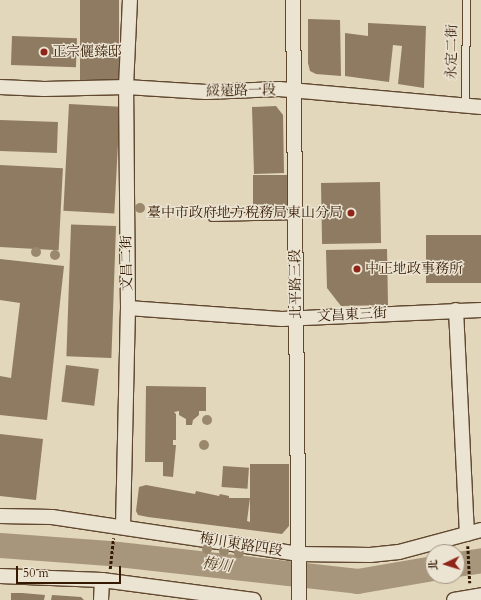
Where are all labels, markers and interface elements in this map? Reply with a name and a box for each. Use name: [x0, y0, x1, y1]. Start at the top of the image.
street label: 永定二街: [443, 24, 461, 80]
place label: 正宗儷臻邸: [52, 44, 122, 60]
marker: 正宗儷臻邸: [39, 47, 49, 57]
street label: 綏遠路一段: [206, 82, 276, 100]
place label: 臺中市政府地方稅務局東山分局: [147, 205, 343, 221]
marker: 臺中市政府地方稅務局東山分局: [346, 208, 356, 218]
street label: 文昌二街: [118, 235, 136, 291]
street label: 北平路三段: [287, 249, 305, 319]
place label: 中正地政事務所: [365, 261, 463, 277]
marker: 中正地政事務所: [352, 264, 362, 274]
street label: 文昌東三街: [317, 305, 387, 325]
street label: 梅川東路四段: [198, 530, 284, 560]
north arrow: [425, 544, 465, 584]
water label: 梅川: [201, 554, 233, 576]
scale bar: [18, 558, 123, 584]
text: 北: [426, 559, 441, 571]
text: 50 m: [23, 565, 49, 581]

